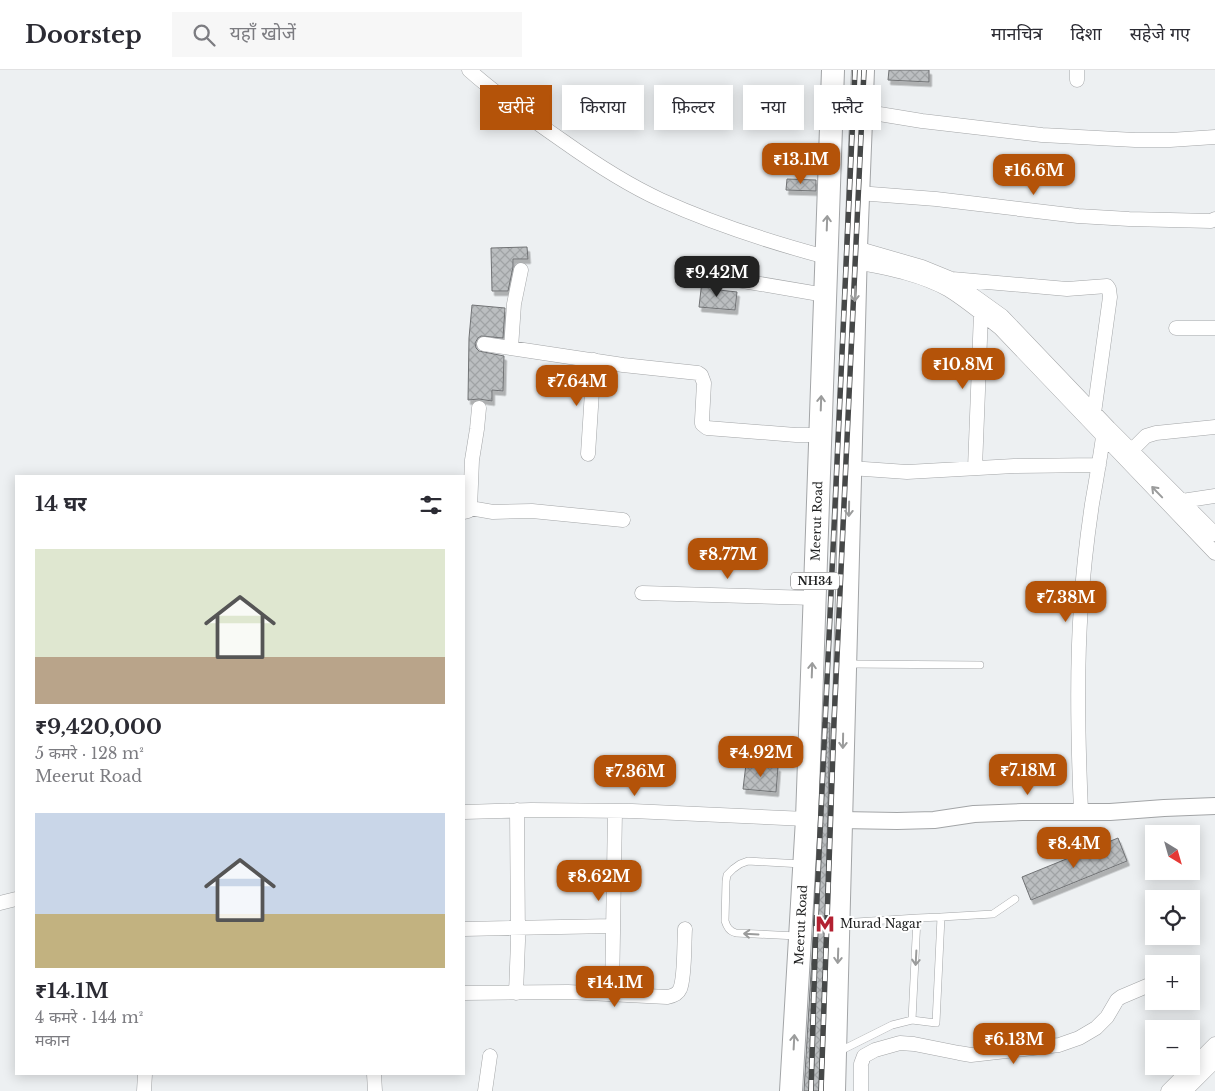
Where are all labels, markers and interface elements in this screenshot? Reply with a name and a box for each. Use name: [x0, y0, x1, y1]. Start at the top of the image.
search box: [172, 12, 522, 57]
text: Doorstep: [25, 20, 142, 49]
icon: search: [190, 21, 218, 49]
text: यहाँ खोजें: [230, 22, 296, 45]
text: मानचित्र: [991, 23, 1043, 45]
text: दिशा: [1071, 23, 1102, 45]
text: सहेजे गए: [1130, 23, 1190, 45]
chip: खरीदें: [480, 85, 552, 130]
chip: किराया: [562, 85, 644, 130]
chip: फ़िल्टर: [654, 85, 733, 130]
chip: नया: [743, 85, 804, 130]
chip: फ़्लैट: [814, 85, 881, 130]
pin: ₹13.1M: [760, 142, 842, 185]
text: ₹13.1M: [773, 149, 829, 169]
pin: ₹16.6M: [993, 154, 1075, 196]
text: ₹16.6M: [1004, 160, 1064, 180]
one-way arrow: [823, 215, 832, 231]
pin: ₹9.42M: [676, 256, 758, 298]
text: ₹9.42M: [685, 262, 749, 282]
one-way arrow: [850, 285, 860, 301]
pin: ₹10.8M: [922, 348, 1004, 390]
text: ₹10.8M: [933, 354, 993, 374]
pin: ₹7.64M: [536, 364, 618, 407]
text: ₹7.64M: [547, 371, 607, 391]
one-way arrow: [817, 395, 826, 411]
street label: Meerut Road: [808, 481, 825, 561]
one-way arrow: [1151, 486, 1163, 499]
text: 14 घर: [35, 491, 87, 517]
icon: filters: [417, 491, 445, 519]
one-way arrow: [844, 500, 854, 516]
pin: ₹8.77M: [687, 538, 769, 580]
text: ₹8.77M: [699, 544, 757, 564]
road number: NH34: [791, 572, 839, 590]
pin: ₹7.38M: [1025, 580, 1107, 623]
icon: home: [195, 582, 285, 672]
text: ₹7.38M: [1036, 587, 1096, 607]
one-way arrow: [807, 663, 817, 679]
text: ₹9,420,000: [35, 714, 162, 740]
one-way arrow: [839, 733, 848, 749]
pin: ₹4.92M: [720, 736, 802, 778]
text: ₹4.92M: [729, 742, 793, 762]
text: 5 कमरे · 128 m²: [35, 743, 144, 763]
pin: ₹7.36M: [594, 754, 676, 797]
pin: ₹7.18M: [987, 754, 1069, 796]
text: ₹7.18M: [1000, 760, 1056, 780]
text: ₹7.36M: [605, 761, 665, 781]
text: Meerut Road: [35, 766, 142, 786]
north arrow: [1145, 825, 1200, 880]
map controls: [1145, 825, 1200, 1075]
pin: ₹8.4M: [1039, 826, 1109, 869]
text: ₹8.4M: [1048, 833, 1100, 853]
icon: home: [195, 845, 285, 935]
pin: ₹8.62M: [558, 860, 640, 902]
text: ₹8.62M: [568, 866, 630, 886]
street label: Meerut Road: [791, 885, 810, 965]
button: locate: [1145, 890, 1200, 945]
metro station icon: Murad Nagar: [814, 913, 836, 935]
place label: Murad Nagar: [840, 916, 922, 931]
one-way arrow: [743, 929, 760, 939]
one-way arrow: [833, 948, 842, 964]
one-way arrow: [911, 950, 920, 966]
button: +: [1145, 955, 1200, 1010]
pin: ₹14.1M: [574, 966, 656, 1008]
text: ₹14.1M: [587, 972, 643, 992]
text: ₹14.1M: [35, 978, 109, 1004]
text: 4 कमरे · 144 m²: [35, 1007, 143, 1027]
button: −: [1145, 1020, 1200, 1075]
pin: ₹6.13M: [973, 1022, 1055, 1065]
text: ₹6.13M: [984, 1029, 1044, 1049]
text: मकान: [35, 1030, 70, 1050]
one-way arrow: [789, 1035, 798, 1051]

